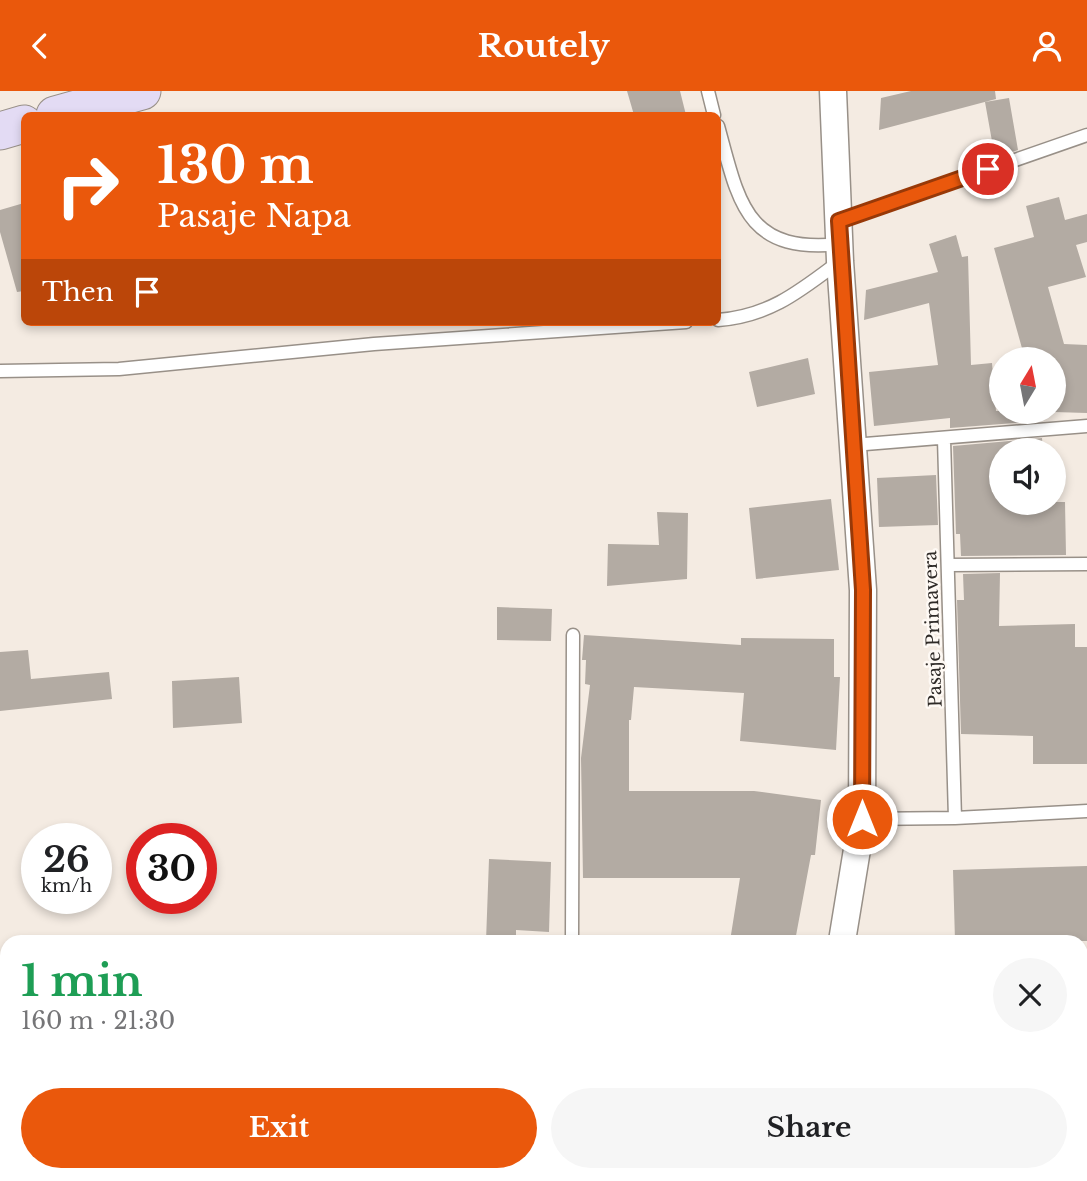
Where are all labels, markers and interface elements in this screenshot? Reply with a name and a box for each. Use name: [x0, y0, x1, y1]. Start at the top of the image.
text: Routely: [477, 26, 610, 66]
icon: back: [21, 27, 59, 65]
icon: person: [1028, 27, 1066, 65]
text: 130 m: [157, 135, 314, 196]
pin: [958, 139, 1018, 199]
icon: right: [42, 140, 133, 231]
icon: arrive: [969, 150, 1007, 188]
text: Pasaje Napa: [157, 196, 351, 236]
icon: arrive: [128, 273, 166, 311]
text: Then: [42, 276, 114, 308]
north arrow: [989, 347, 1066, 423]
map controls: [989, 347, 1066, 515]
button: sound: [989, 438, 1066, 515]
street label: Pasaje Primavera: [919, 550, 947, 708]
position arrow: [825, 782, 899, 856]
speed limit sign: 30: [126, 823, 217, 914]
text: 26: [43, 838, 90, 881]
text: km/h: [41, 875, 92, 897]
text: 1 min: [21, 955, 143, 1007]
button: close: [993, 958, 1067, 1032]
text: 160 m · 21:30: [21, 1007, 175, 1035]
button: Exit: [21, 1088, 537, 1168]
button: Share: [551, 1088, 1067, 1168]

